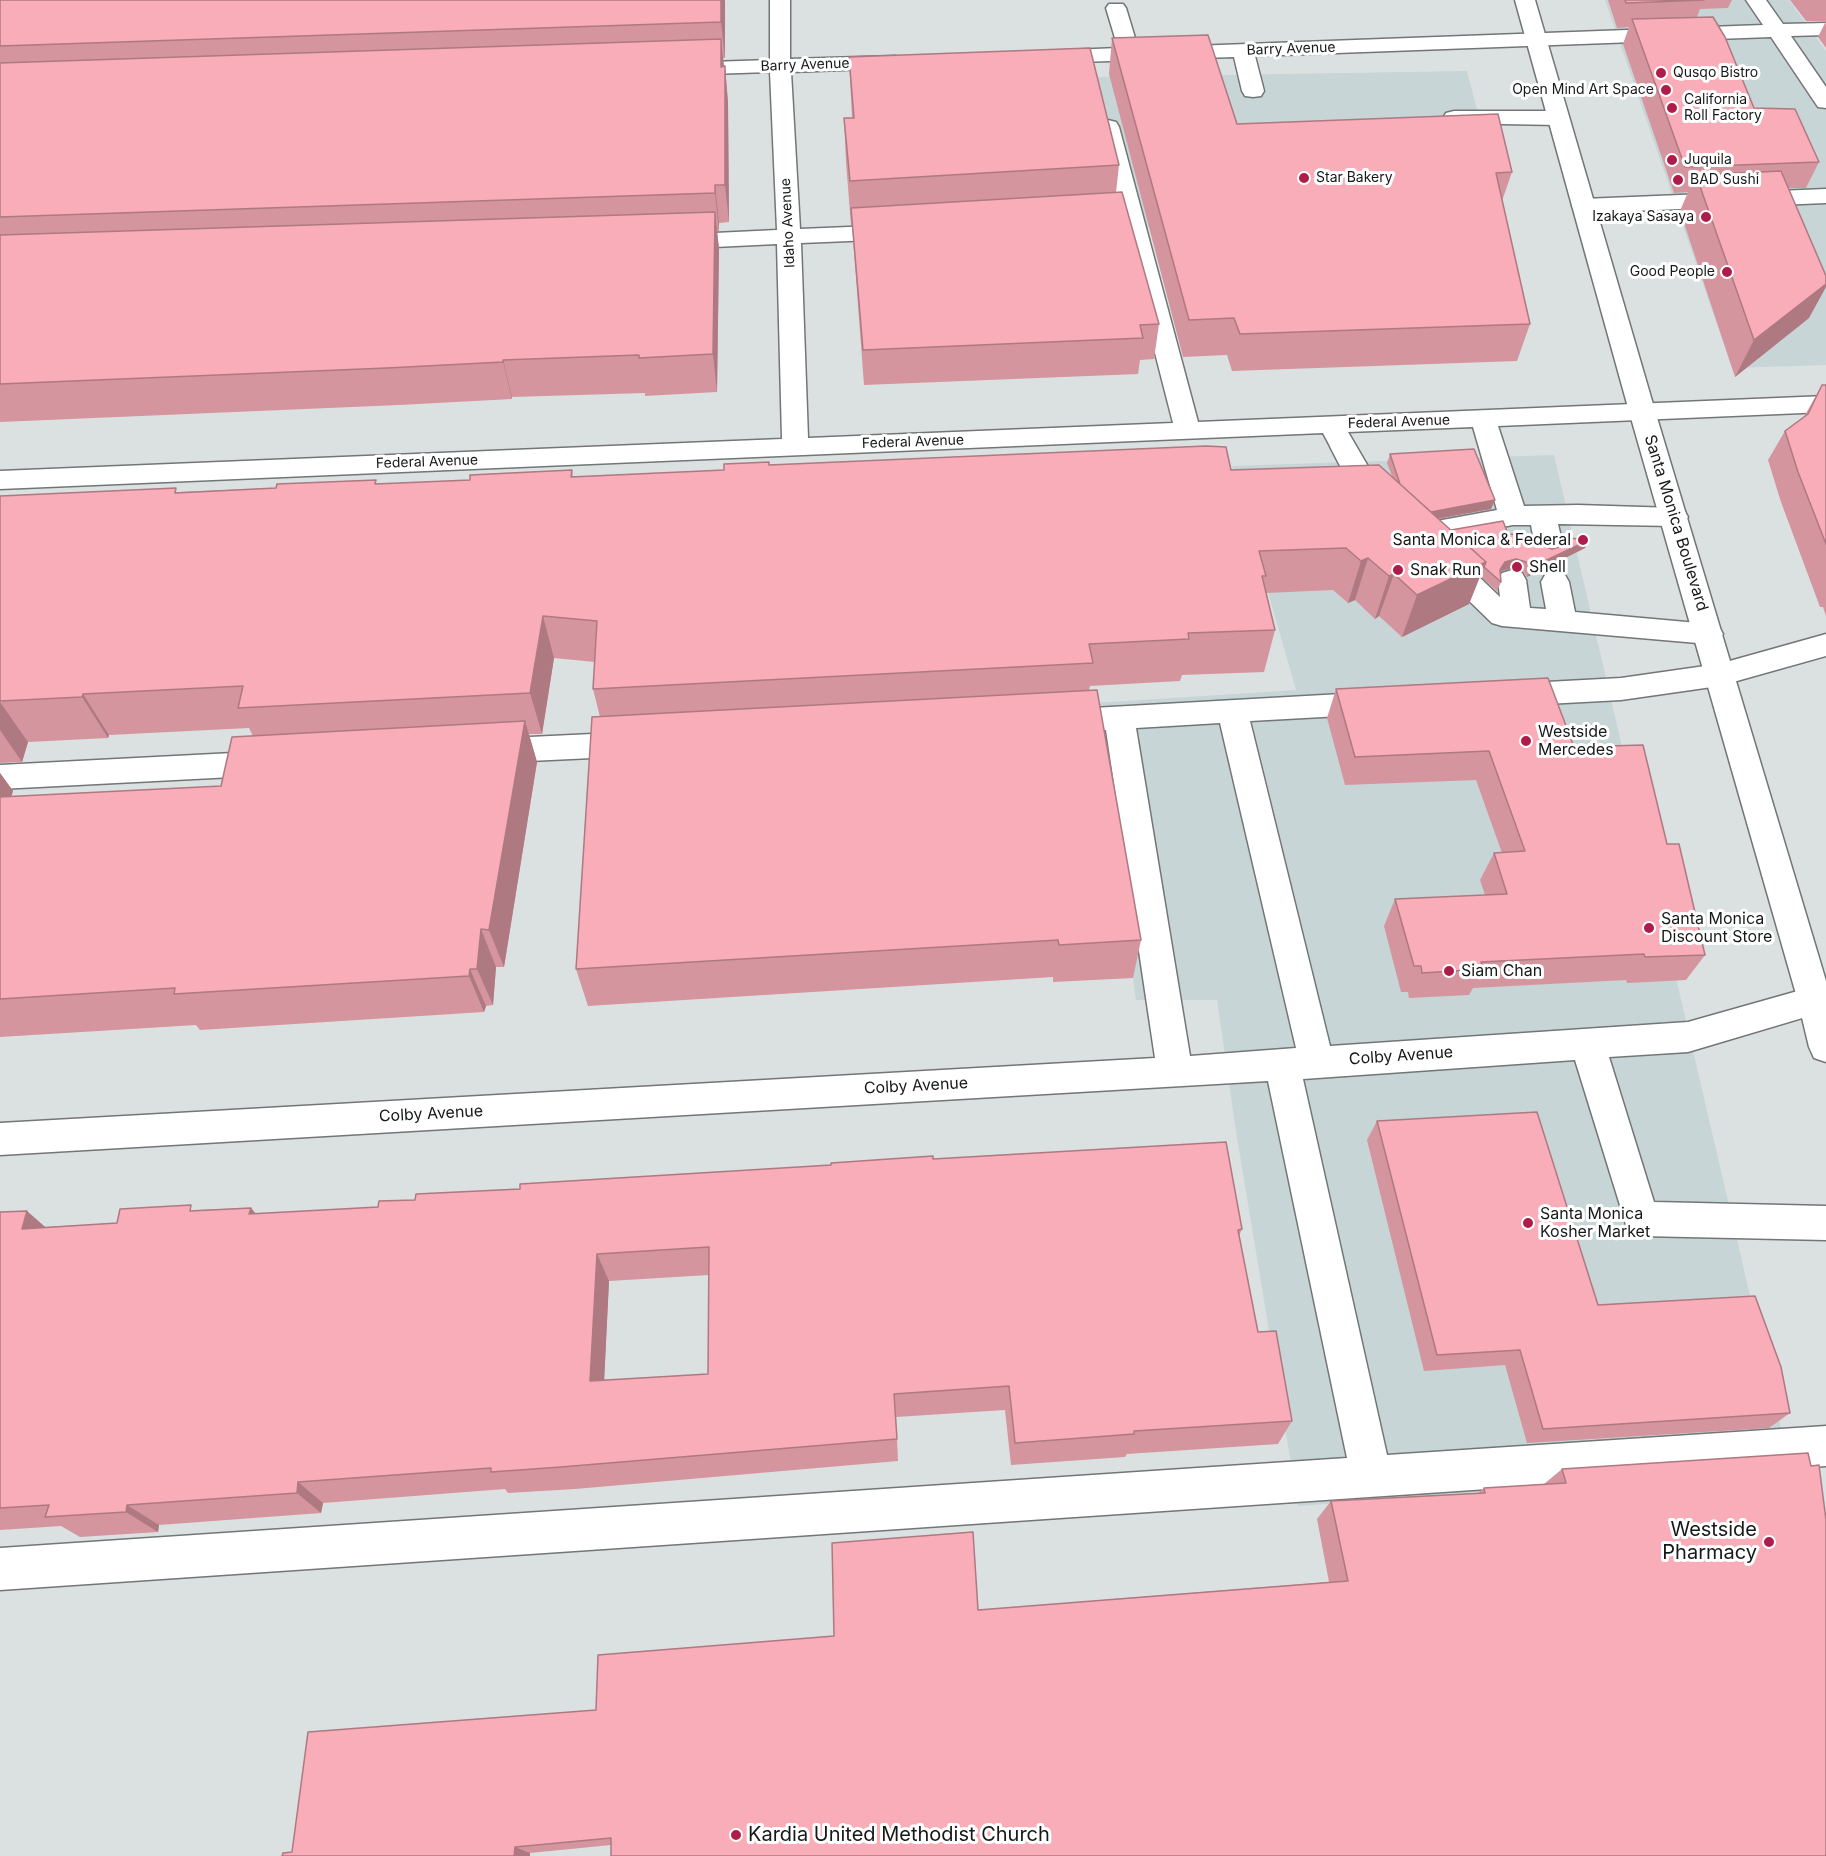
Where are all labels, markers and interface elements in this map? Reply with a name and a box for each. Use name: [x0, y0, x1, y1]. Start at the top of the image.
street label: Barry Avenue: [1246, 39, 1336, 59]
street label: Barry Avenue: [760, 55, 850, 75]
place label: Qusqo Bistro: [1673, 65, 1758, 81]
marker: Qusqo Bistro: [1654, 66, 1668, 80]
place label: Open Mind Art Space: [1512, 82, 1654, 98]
marker: Open Mind Art Space: [1659, 83, 1673, 97]
place label: California Roll Factory: [1684, 92, 1762, 124]
marker: California Roll Factory: [1665, 101, 1679, 115]
place label: Juquila: [1684, 152, 1732, 168]
marker: Juquila: [1665, 153, 1679, 167]
place label: Star Bakery: [1316, 170, 1393, 186]
marker: Star Bakery: [1297, 171, 1311, 185]
place label: BAD Sushi: [1690, 172, 1759, 188]
marker: BAD Sushi: [1671, 173, 1685, 187]
street label: Idaho Avenue: [777, 178, 799, 268]
place label: Izakaya Sasaya: [1592, 209, 1694, 225]
marker: Izakaya Sasaya: [1699, 210, 1713, 224]
place label: Good People: [1630, 264, 1715, 280]
marker: Good People: [1720, 265, 1734, 279]
street label: Federal Avenue: [1348, 412, 1450, 432]
street label: Federal Avenue: [862, 432, 964, 452]
street label: Santa Monica Boulevard: [1640, 432, 1712, 614]
street label: Federal Avenue: [376, 452, 478, 472]
place label: Santa Monica & Federal: [1392, 530, 1571, 550]
marker: Santa Monica & Federal: [1576, 533, 1590, 547]
place label: Shell: [1529, 557, 1566, 577]
place label: Snak Run: [1410, 560, 1481, 580]
marker: Shell: [1510, 560, 1524, 574]
marker: Snak Run: [1391, 563, 1405, 577]
place label: Westside Mercedes: [1538, 722, 1614, 760]
marker: Westside Mercedes: [1519, 734, 1533, 748]
place label: Santa Monica Discount Store: [1661, 909, 1772, 947]
marker: Santa Monica Discount Store: [1642, 921, 1656, 935]
place label: Siam Chan: [1461, 961, 1542, 981]
marker: Siam Chan: [1442, 964, 1456, 978]
street label: Colby Avenue: [1348, 1043, 1454, 1069]
street label: Colby Avenue: [863, 1074, 969, 1098]
street label: Colby Avenue: [378, 1102, 484, 1126]
place label: Santa Monica Kosher Market: [1540, 1204, 1650, 1242]
marker: Santa Monica Kosher Market: [1521, 1216, 1535, 1230]
place label: Westside Pharmacy: [1662, 1518, 1757, 1565]
marker: Westside Pharmacy: [1762, 1535, 1776, 1549]
place label: Kardia United Methodist Church: [748, 1823, 1050, 1847]
marker: Kardia United Methodist Church: [729, 1828, 743, 1842]

